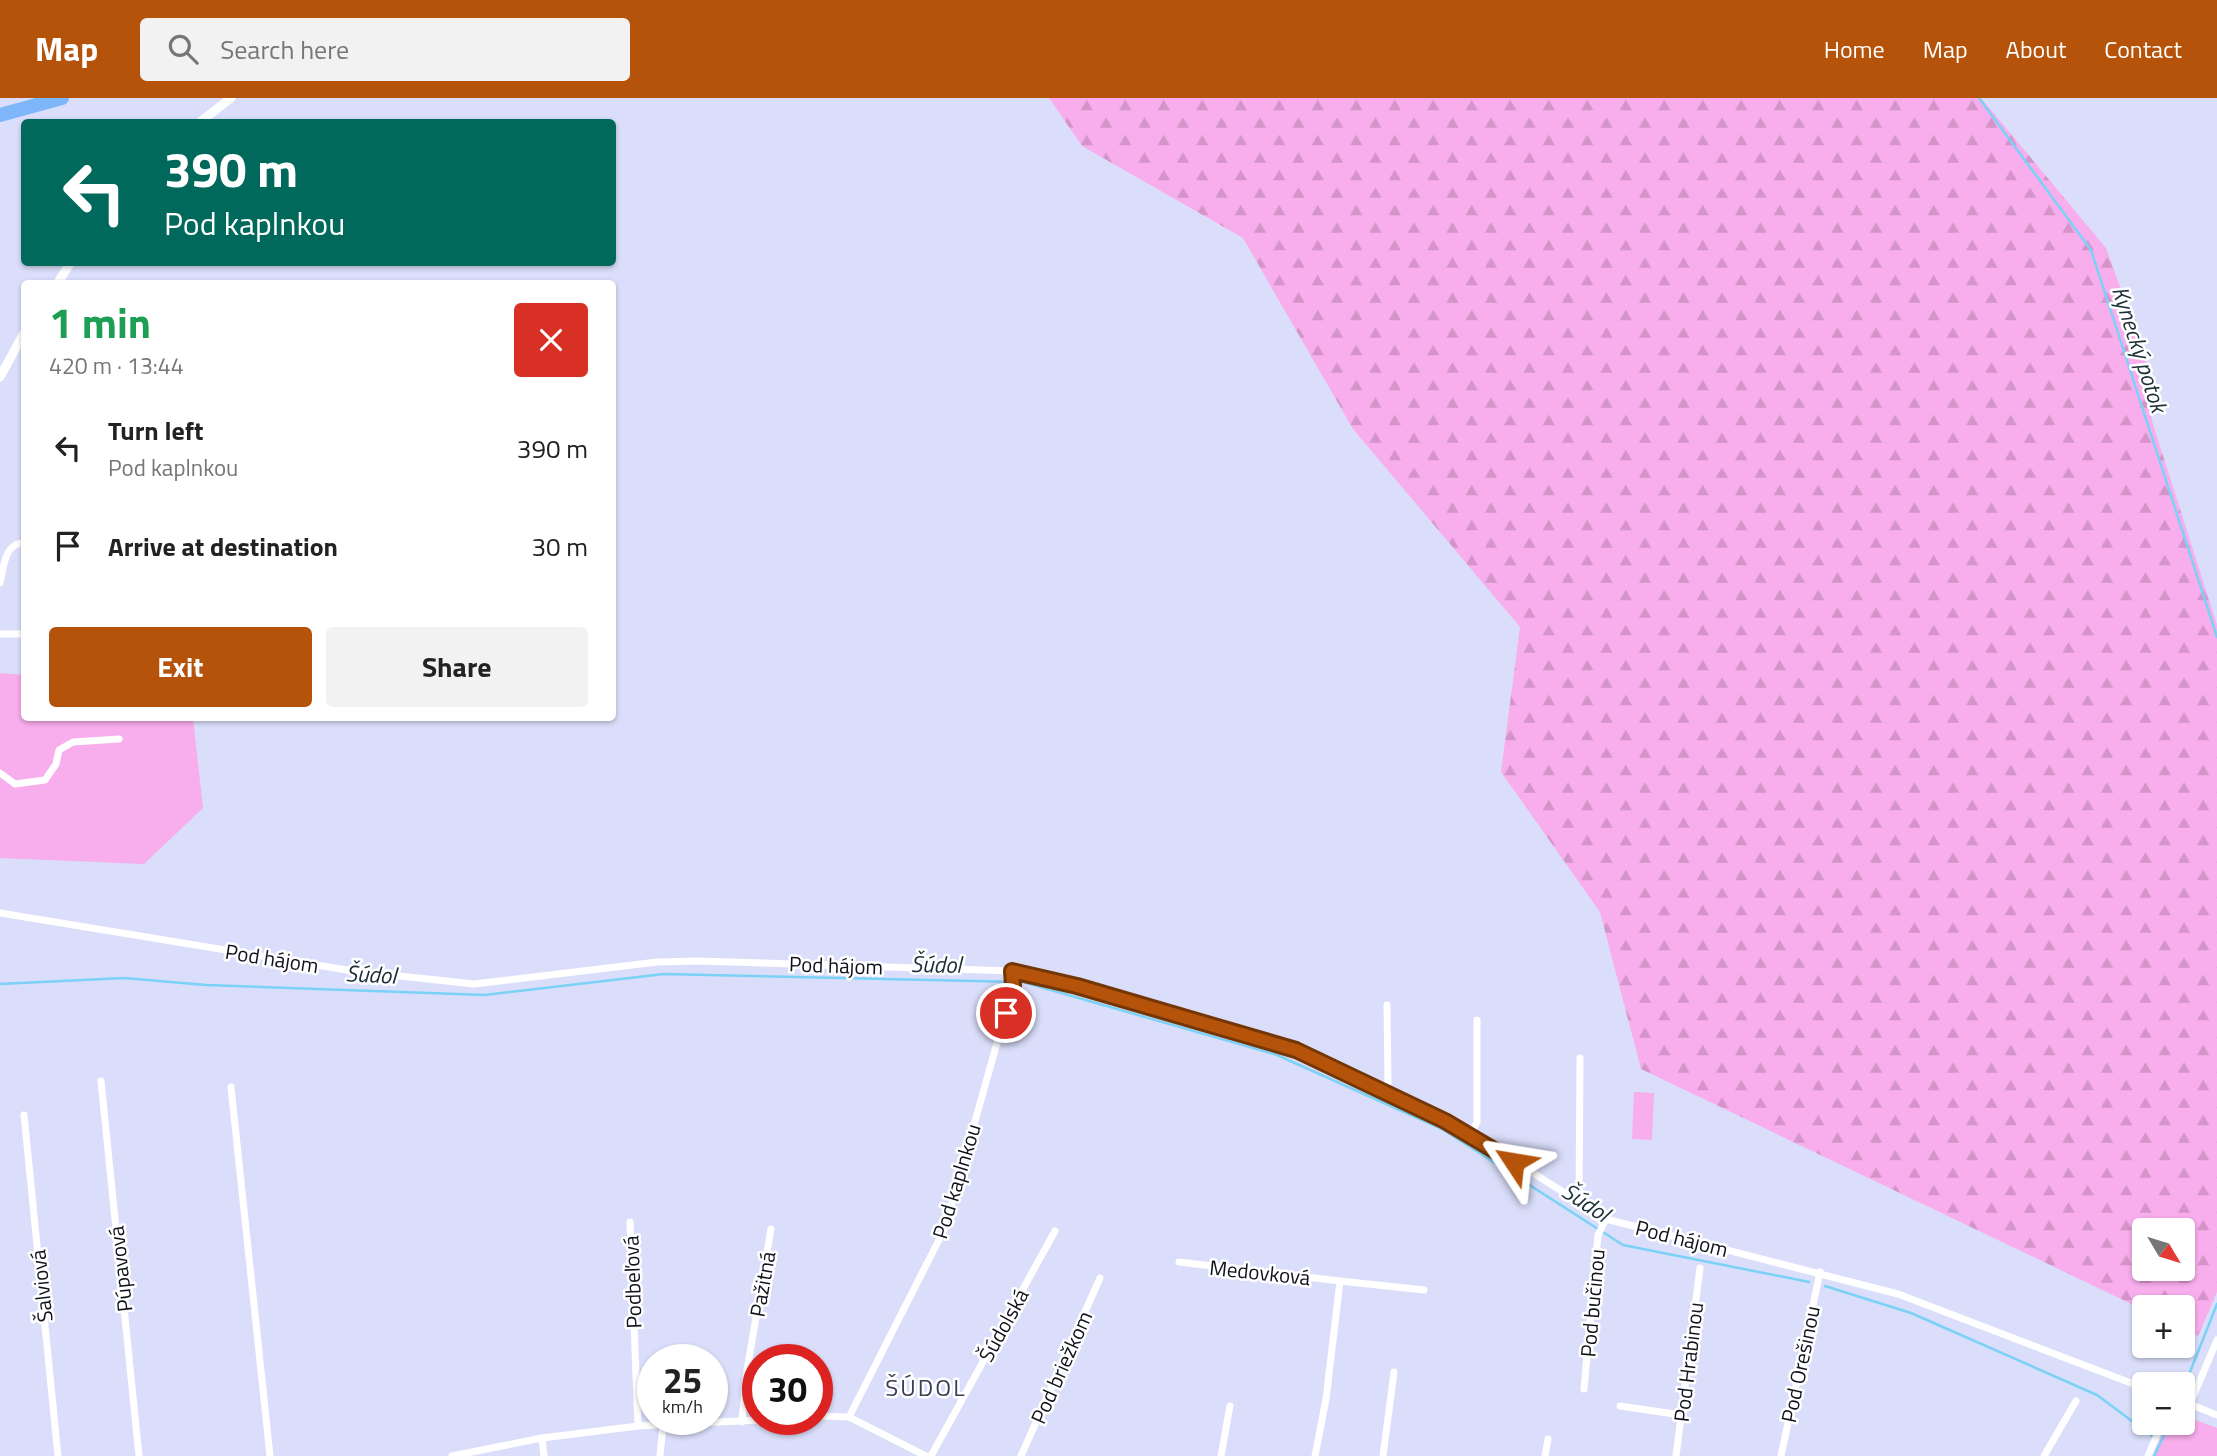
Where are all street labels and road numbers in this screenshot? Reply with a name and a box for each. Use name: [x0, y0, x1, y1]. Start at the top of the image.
street label: Pod hájom: [223, 935, 321, 981]
street label: Pod hájom: [788, 947, 884, 983]
street label: Pod kaplnkou: [923, 1119, 989, 1243]
street label: Pod hájom: [1632, 1211, 1732, 1265]
street label: Púpavová: [100, 1224, 140, 1314]
street label: Podbeľová: [614, 1234, 650, 1329]
street label: Pod bučinou: [1571, 1247, 1613, 1359]
street label: Šalviová: [21, 1248, 61, 1324]
street label: Pažitná: [740, 1248, 784, 1319]
street label: Medovková: [1208, 1251, 1313, 1293]
street label: Šúdolská: [970, 1282, 1037, 1368]
street label: Pod Hrabinou: [1665, 1300, 1711, 1424]
street label: Pod Orešinou: [1772, 1303, 1828, 1425]
street label: Pod briežkom: [1022, 1305, 1100, 1429]

